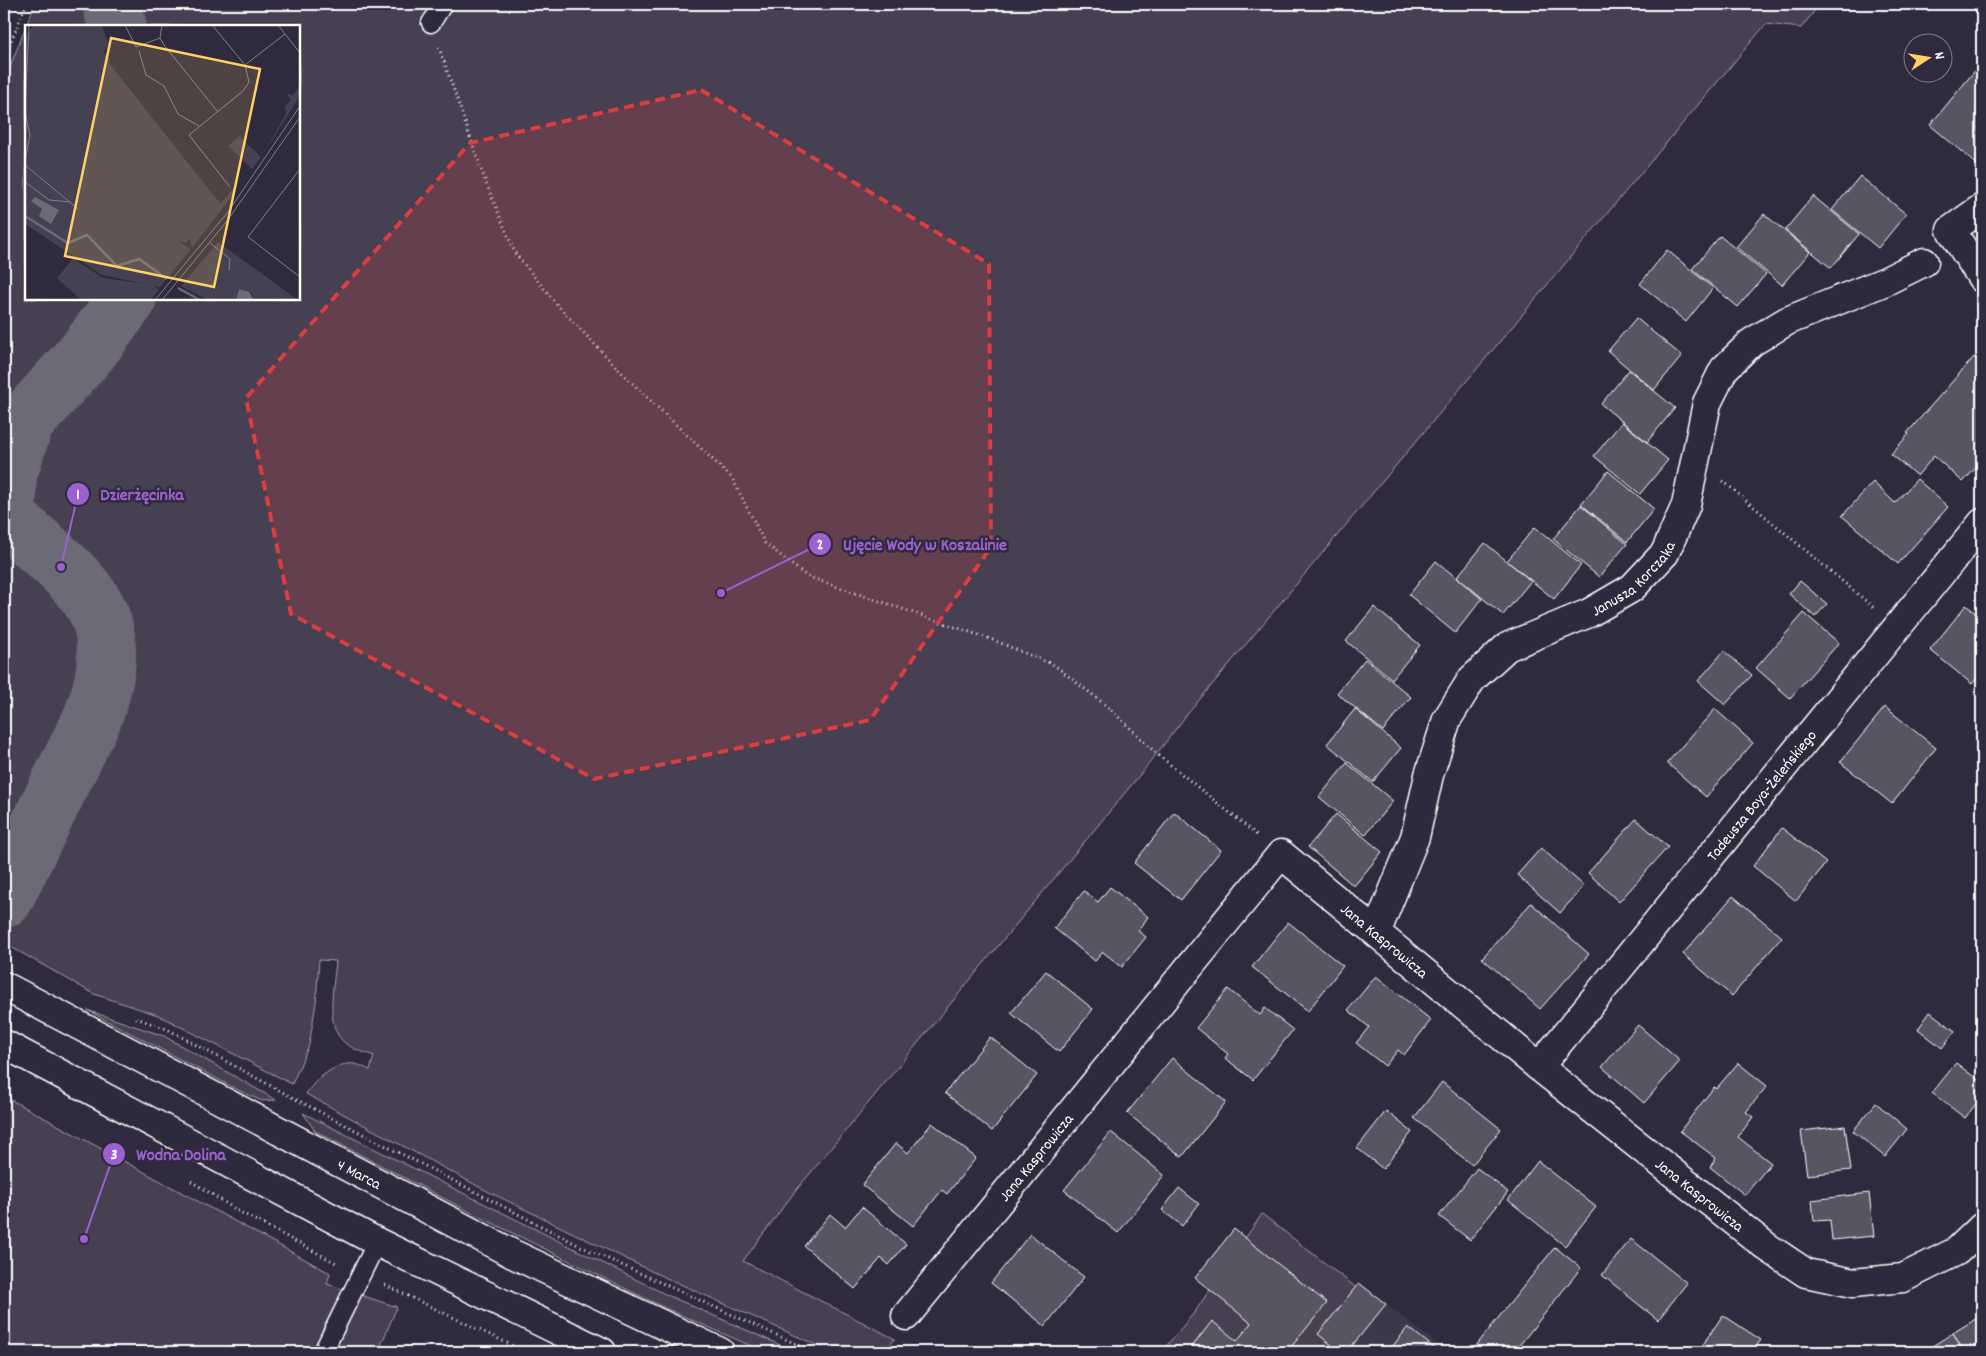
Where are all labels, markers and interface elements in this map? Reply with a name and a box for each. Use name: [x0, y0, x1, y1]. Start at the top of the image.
inset map: [25, 25, 300, 300]
north arrow: [1904, 32, 1954, 82]
text: N: [1928, 50, 1949, 61]
callout: Dzierżęcinka: [65, 477, 194, 510]
text: Dzierżęcinka: [100, 484, 184, 509]
text: 1: [76, 485, 80, 507]
callout: Ujęcie Wody w Koszalinie: [808, 527, 1017, 560]
text: Ujęcie Wody w Koszalinie: [843, 534, 1007, 559]
text: 2: [817, 535, 823, 557]
street label: Janusza Korczaka: [1588, 538, 1683, 623]
street label: Tadeusza Boya-Żeleńskiego: [1702, 726, 1823, 867]
street label: Jana Kasprowicza: [1335, 899, 1433, 985]
street label: Jana Kasprowicza: [994, 1109, 1080, 1207]
callout: Wodna Dolina: [101, 1138, 235, 1171]
text: Wodna Dolina: [136, 1144, 226, 1169]
text: 3: [111, 1145, 118, 1167]
street label: 4 Marca: [332, 1154, 385, 1197]
street label: Jana Kasprowicza: [1649, 1154, 1748, 1239]

